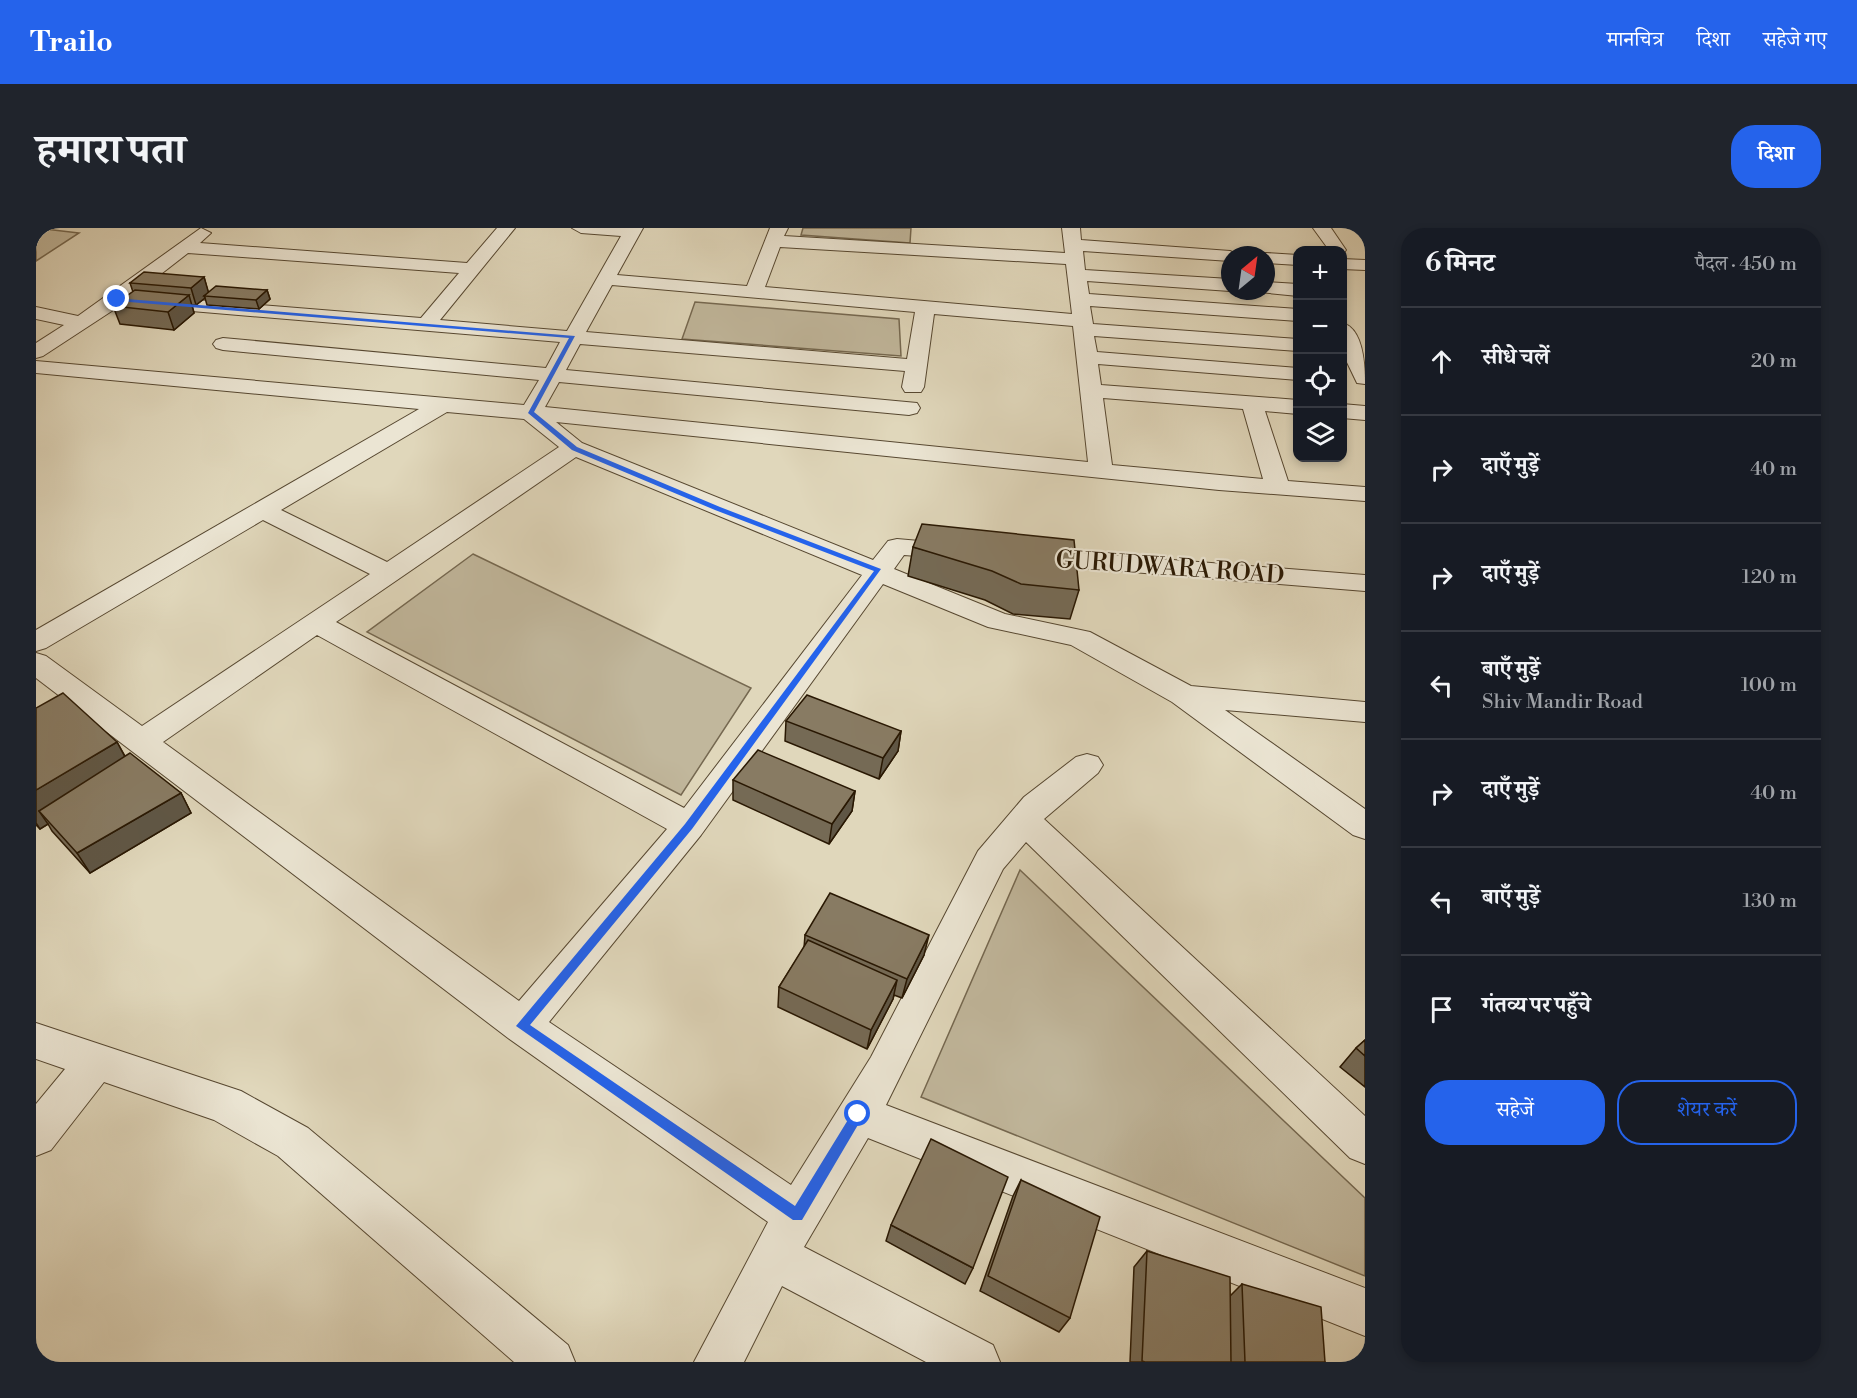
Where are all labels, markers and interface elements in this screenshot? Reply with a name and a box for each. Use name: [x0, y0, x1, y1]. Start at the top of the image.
text: Trailo: [30, 25, 113, 60]
text: मानचित्र: [1607, 27, 1664, 53]
text: दिशा: [1697, 27, 1730, 53]
text: सहेजे गए: [1763, 27, 1827, 53]
text: हमारा पता: [36, 124, 186, 177]
button: दिशा: [1731, 125, 1821, 188]
north arrow: [1221, 246, 1275, 300]
map controls: [1293, 246, 1347, 462]
button: +: [1293, 246, 1347, 300]
text: 6 मिनट: [1425, 247, 1495, 279]
text: पैदल · 450 m: [1695, 252, 1797, 277]
route end: [103, 285, 129, 311]
button: −: [1293, 300, 1347, 354]
text: सीधे चलें: [1482, 344, 1549, 371]
icon: ahead: [1425, 345, 1458, 378]
text: 20 m: [1751, 349, 1797, 374]
button: locate: [1293, 354, 1347, 408]
button: layers: [1293, 408, 1347, 462]
text: दाएँ मुड़ें: [1482, 452, 1539, 479]
icon: right: [1425, 453, 1458, 486]
text: 40 m: [1750, 457, 1797, 482]
street label: GURUDWARA ROAD: [1055, 545, 1285, 591]
text: दाएँ मुड़ें: [1482, 560, 1539, 587]
icon: right: [1425, 561, 1458, 594]
text: 120 m: [1742, 565, 1797, 590]
text: बाएँ मुड़ें: [1482, 656, 1540, 683]
icon: left: [1425, 669, 1458, 702]
text: 100 m: [1741, 673, 1797, 698]
text: Shiv Mandir Road: [1482, 690, 1643, 715]
text: दाएँ मुड़ें: [1482, 776, 1539, 803]
icon: right: [1425, 777, 1458, 810]
text: 40 m: [1750, 781, 1797, 806]
text: बाएँ मुड़ें: [1482, 884, 1540, 911]
icon: left: [1425, 885, 1458, 918]
text: 130 m: [1742, 889, 1797, 914]
text: गंतव्य पर पहुँचे: [1482, 992, 1591, 1019]
icon: arrive: [1425, 993, 1458, 1026]
button: सहेजें: [1425, 1080, 1605, 1145]
button: शेयर करें: [1617, 1080, 1797, 1145]
route start: [844, 1100, 870, 1126]

